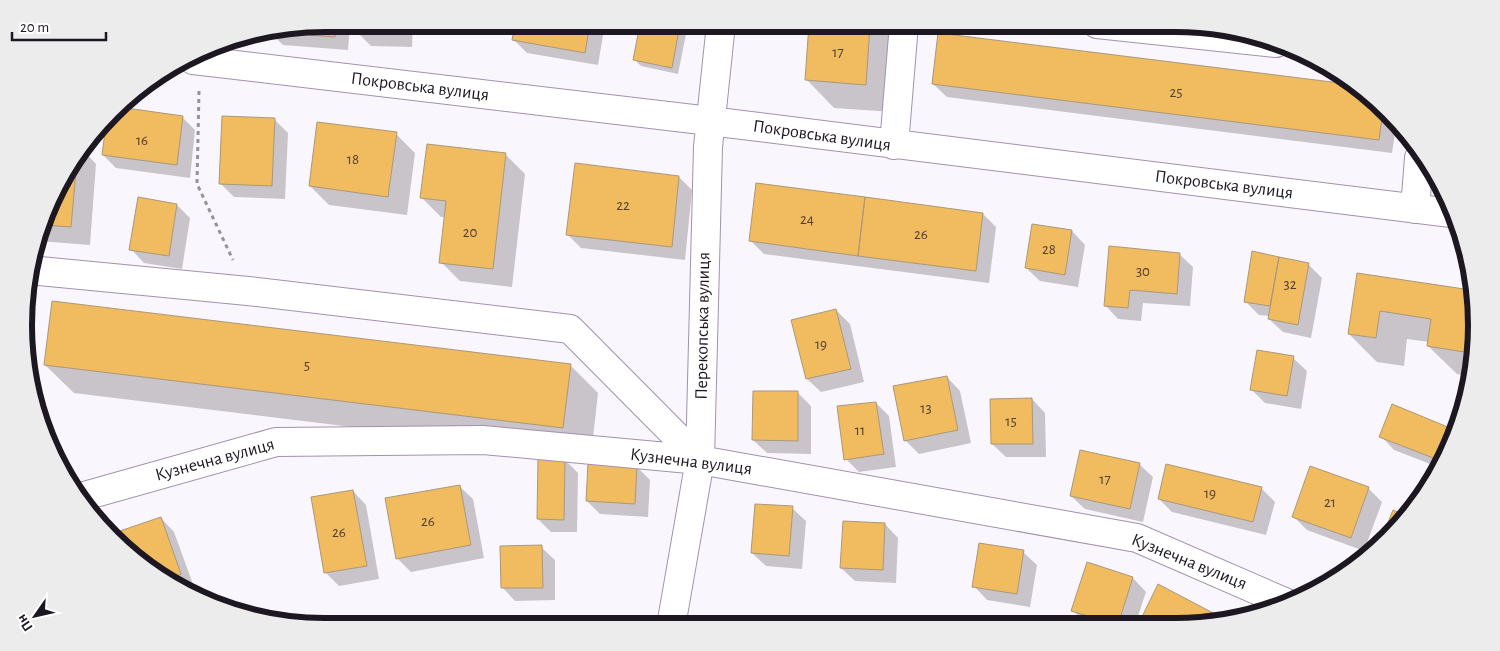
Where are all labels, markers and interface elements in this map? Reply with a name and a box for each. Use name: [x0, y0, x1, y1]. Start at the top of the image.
scale bar: [12, 10, 106, 42]
text: 20 m: [20, 20, 49, 35]
house number: 17: [832, 45, 844, 60]
street label: Покровська вулиця: [350, 70, 490, 104]
house number: 25: [1169, 85, 1183, 100]
street label: Покровська вулиця: [752, 117, 892, 155]
house number: 16: [136, 133, 148, 148]
house number: 18: [347, 152, 359, 167]
street label: Покровська вулиця: [1154, 168, 1294, 202]
house number: 22: [616, 198, 630, 213]
house number: 24: [800, 212, 814, 227]
house number: 20: [463, 225, 477, 240]
house number: 26: [914, 227, 928, 242]
house number: 28: [1042, 242, 1056, 257]
street label: Перекопська вулиця: [693, 252, 713, 400]
house number: 30: [1136, 264, 1150, 279]
house number: 32: [1283, 277, 1297, 292]
house number: 19: [815, 337, 827, 352]
house number: 5: [304, 358, 310, 373]
house number: 13: [920, 401, 932, 416]
house number: 15: [1005, 414, 1017, 429]
house number: 11: [855, 423, 865, 438]
street label: Кузнечна вулиця: [153, 435, 277, 485]
street label: Кузнечна вулиця: [629, 446, 753, 478]
house number: 17: [1099, 472, 1111, 487]
house number: 19: [1204, 486, 1216, 501]
house number: 21: [1324, 495, 1336, 510]
house number: 26: [421, 514, 435, 529]
house number: 26: [332, 525, 346, 540]
street label: Кузнечна вулиця: [1129, 531, 1249, 593]
north arrow: [10, 591, 60, 641]
text: Пн: [14, 612, 36, 634]

